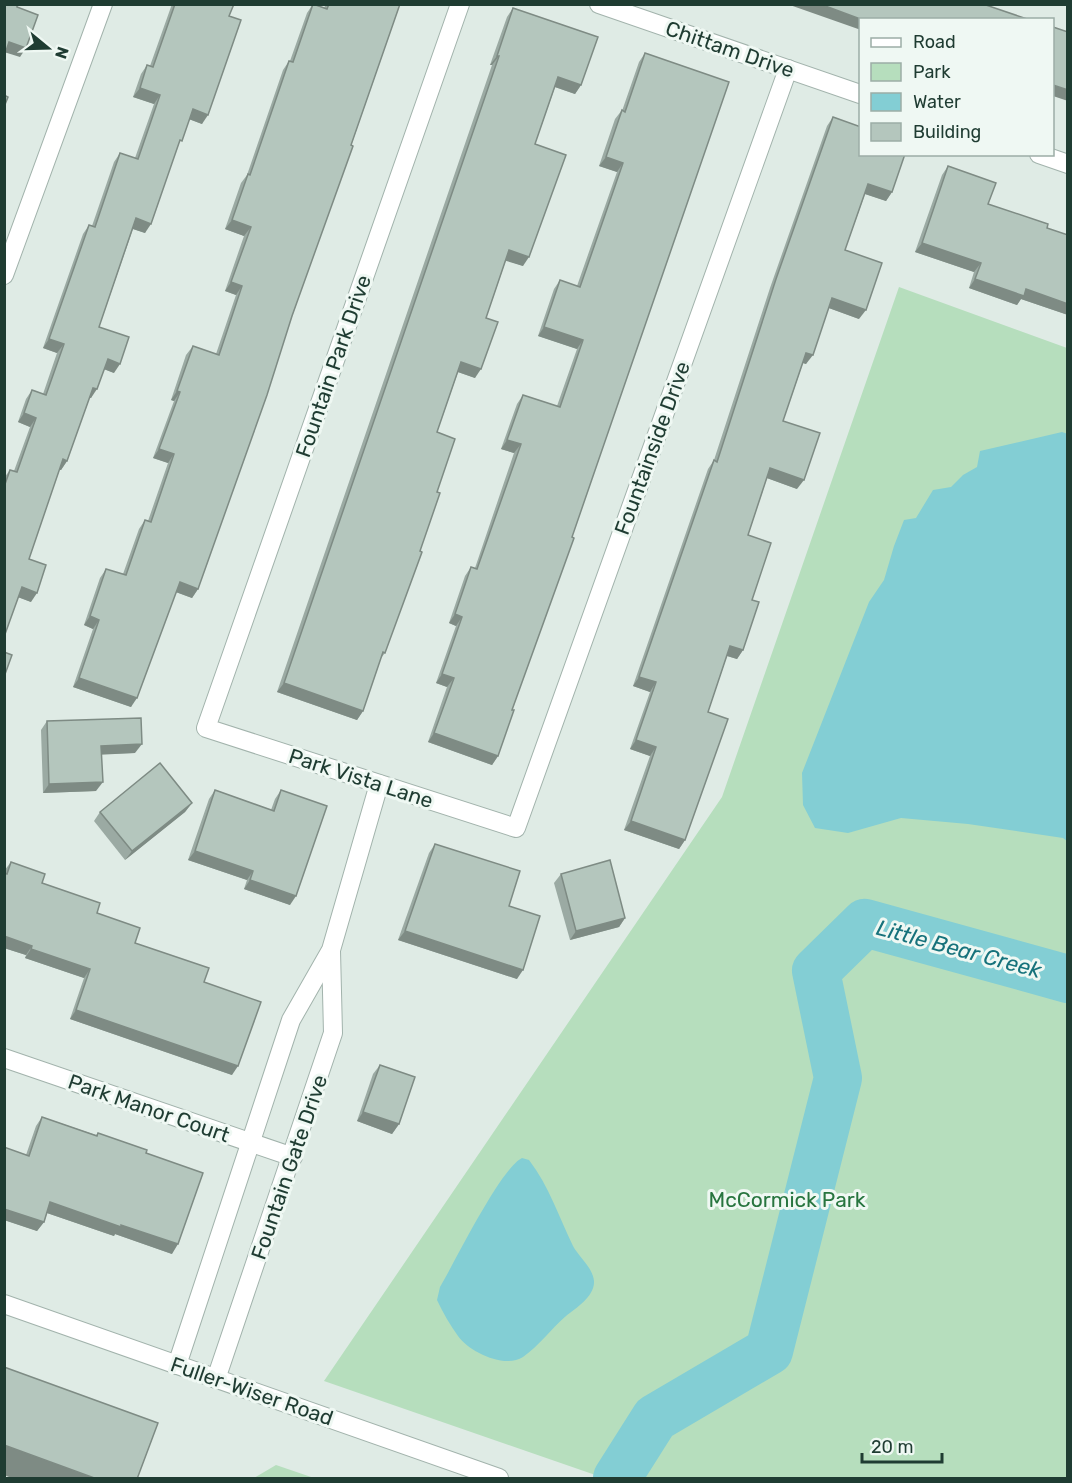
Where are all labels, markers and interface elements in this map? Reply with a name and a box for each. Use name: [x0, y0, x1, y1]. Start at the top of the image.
street label: Chittam Drive: [662, 15, 798, 83]
north arrow: [18, 18, 78, 78]
legend: [859, 18, 1054, 156]
text: Road: [913, 31, 956, 53]
text: N: [51, 44, 73, 61]
text: Park: [913, 61, 951, 83]
text: Water: [913, 91, 961, 113]
text: Building: [913, 121, 981, 143]
street label: Fountain Park Drive: [290, 272, 376, 460]
street label: Fountainside Drive: [609, 358, 695, 538]
street label: Park Vista Lane: [286, 743, 436, 813]
water label: Little Bear Creek: [874, 914, 1045, 984]
street label: Park Manor Court: [65, 1069, 233, 1147]
street label: Fountain Gate Drive: [246, 1071, 332, 1263]
park label: McCormick Park: [708, 1187, 866, 1212]
street label: Fuller-Wiser Road: [167, 1351, 337, 1431]
scale bar: [862, 1426, 942, 1464]
text: 20 m: [871, 1436, 913, 1458]

